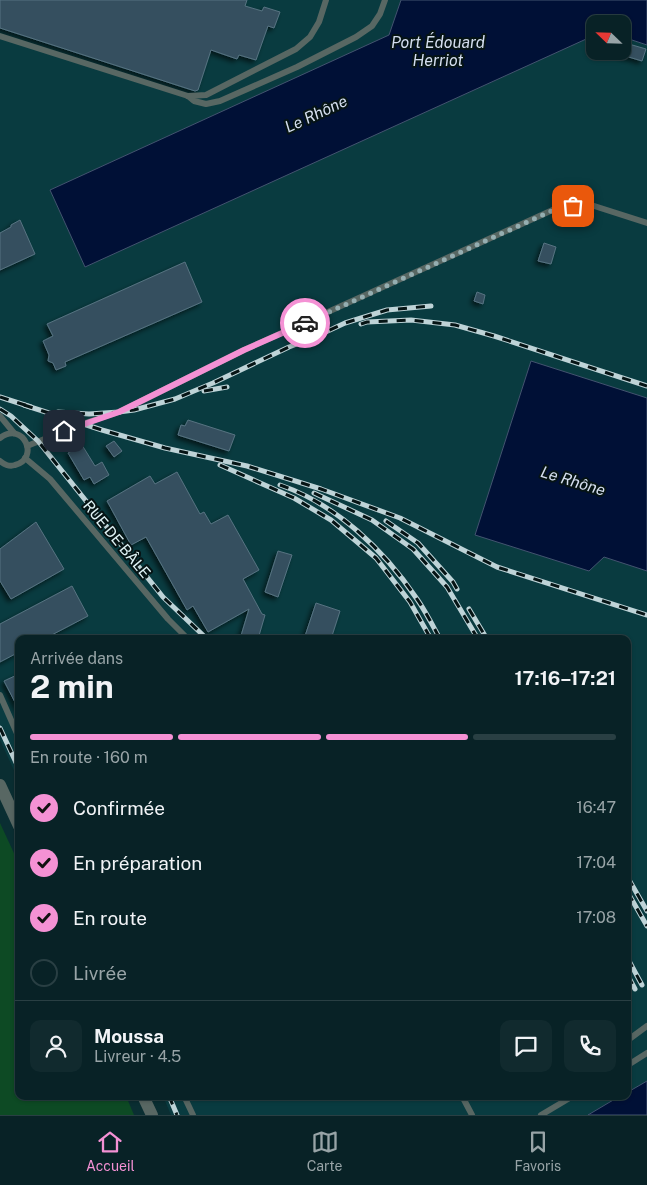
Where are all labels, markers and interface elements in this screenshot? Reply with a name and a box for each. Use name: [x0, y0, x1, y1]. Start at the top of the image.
north arrow: [586, 15, 631, 60]
map controls: [586, 15, 631, 60]
water label: Port Édouard Herriot: [391, 32, 486, 70]
water label: Le Rhône: [282, 91, 351, 137]
pin: [552, 185, 594, 227]
icon: bag: [559, 192, 587, 220]
courier: [280, 298, 330, 348]
icon: car: [291, 309, 319, 337]
pin: [43, 410, 85, 452]
icon: home: [50, 417, 78, 445]
water label: Le Rhône: [538, 462, 608, 500]
street label: RUE DE BÂLE: [80, 497, 154, 581]
text: Arrivée dans: [30, 649, 123, 668]
text: 17:16–17:21: [514, 667, 616, 689]
text: 2 min: [30, 668, 114, 705]
text: En route · 160 m: [30, 748, 147, 767]
icon: check: [30, 794, 58, 822]
text: Confirmée: [73, 797, 165, 819]
text: 16:47: [576, 798, 616, 817]
icon: check: [30, 849, 58, 877]
text: En préparation: [73, 852, 202, 874]
text: 17:04: [576, 853, 616, 872]
icon: check: [30, 904, 58, 932]
text: En route: [73, 907, 147, 929]
text: 17:08: [576, 908, 616, 927]
text: Livrée: [73, 962, 127, 984]
button: person: [30, 1020, 82, 1072]
button: chat: [500, 1020, 552, 1072]
button: phone: [564, 1020, 616, 1072]
text: Moussa: [94, 1025, 164, 1047]
text: Livreur · 4.5: [94, 1047, 181, 1066]
tab: Accueil: [86, 1128, 135, 1174]
tab: Carte: [307, 1128, 342, 1174]
tab: Favoris: [514, 1128, 561, 1174]

